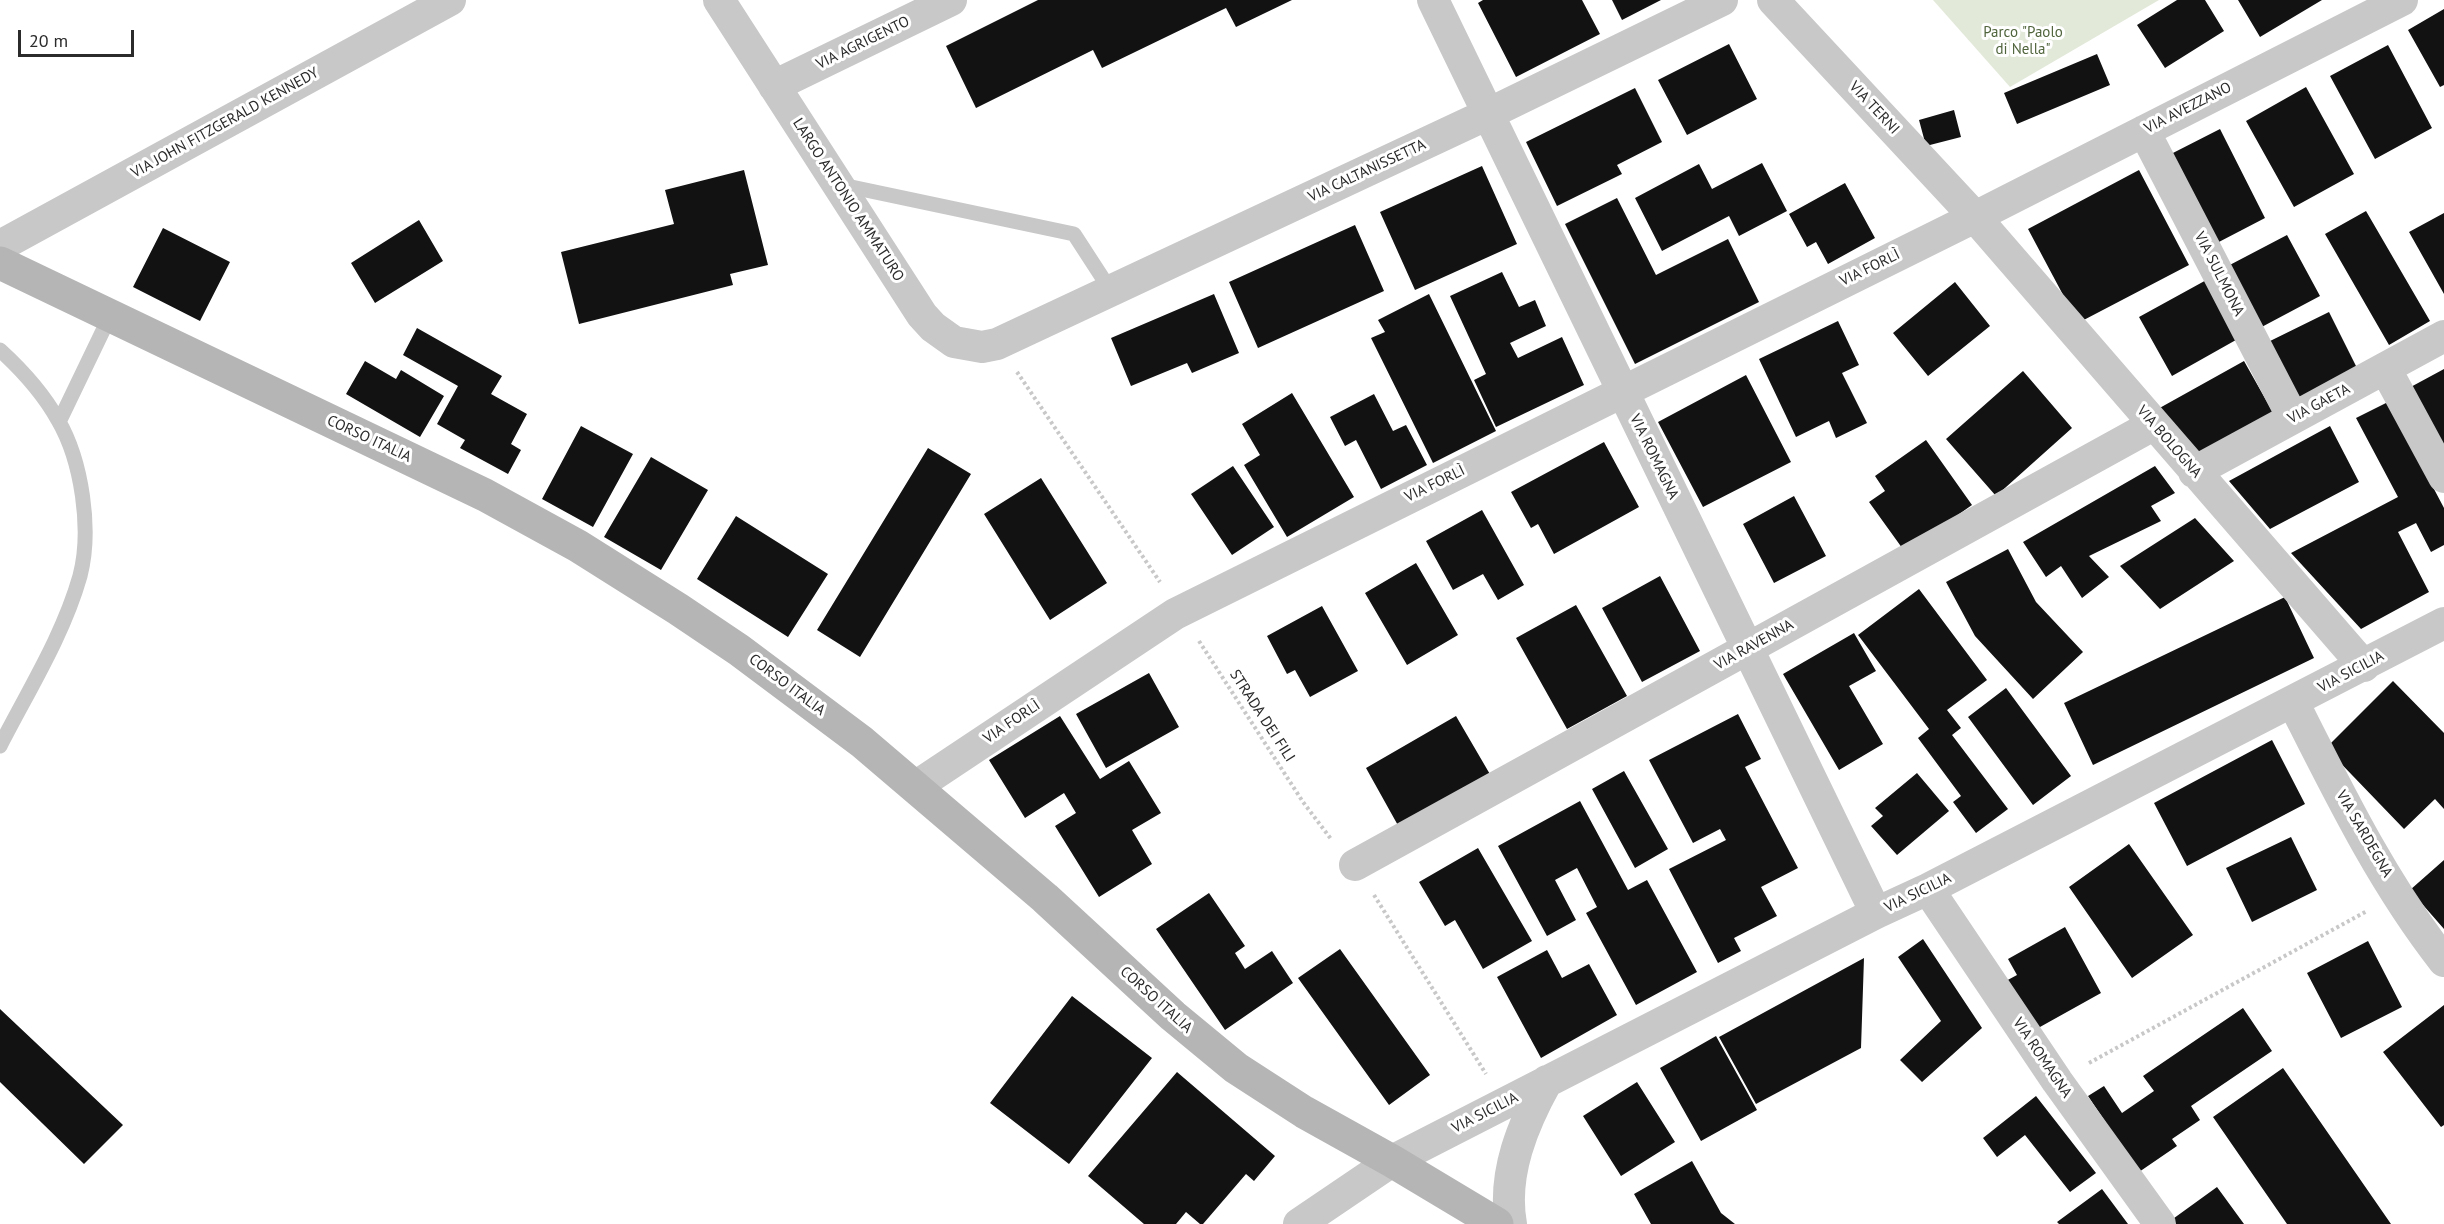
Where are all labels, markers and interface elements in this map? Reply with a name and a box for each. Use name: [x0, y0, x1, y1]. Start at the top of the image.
street label: VIA AGRIGENTO: [813, 13, 913, 73]
scale bar: [21, 18, 136, 56]
park label: Parco "Paolo di Nella": [1983, 24, 2063, 59]
text: 20 m: [29, 29, 68, 52]
street label: VIA JOHN FITZGERALD KENNEDY: [128, 64, 322, 182]
street label: VIA TERNI: [1845, 78, 1903, 138]
street label: VIA AVEZZANO: [2142, 78, 2234, 138]
street label: LARGO ANTONIO AMMATURO: [789, 115, 907, 285]
street label: VIA CALTANISSETTA: [1305, 136, 1429, 206]
street label: VIA SULMONA: [2190, 229, 2248, 319]
street label: VIA FORLÌ: [1837, 246, 1903, 290]
street label: VIA GAETA: [2285, 380, 2353, 428]
street label: VIA BOLOGNA: [2133, 402, 2205, 482]
street label: VIA ROMAGNA: [1626, 411, 1682, 503]
street label: CORSO ITALIA: [324, 412, 414, 466]
street label: VIA FORLÌ: [1402, 462, 1468, 506]
street label: VIA RAVENNA: [1711, 616, 1797, 674]
street label: VIA SICILIA: [2315, 647, 2387, 697]
street label: CORSO ITALIA: [745, 650, 829, 720]
street label: STRADA DEI FILI: [1226, 667, 1298, 765]
street label: VIA FORLÌ: [980, 696, 1044, 748]
street label: VIA SARDEGNA: [2332, 787, 2396, 881]
street label: VIA SICILIA: [1882, 869, 1954, 917]
street label: CORSO ITALIA: [1116, 963, 1196, 1037]
street label: VIA ROMAGNA: [2009, 1015, 2075, 1101]
street label: VIA SICILIA: [1449, 1089, 1521, 1137]

